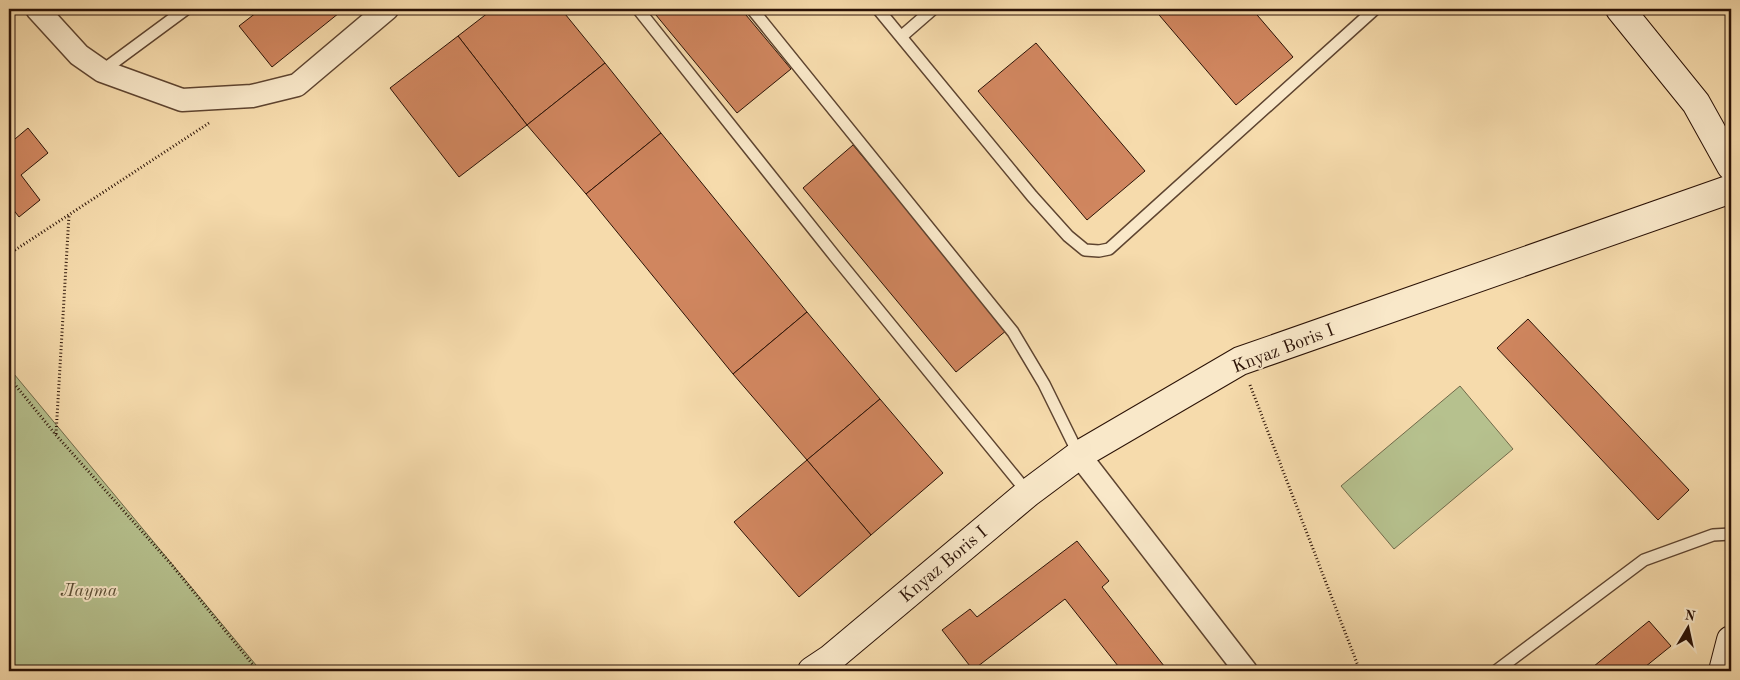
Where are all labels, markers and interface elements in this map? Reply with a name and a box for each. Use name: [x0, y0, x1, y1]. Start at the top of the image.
street label: Knyaz Boris I: [1230, 321, 1337, 377]
street label: Knyaz Boris I: [897, 523, 991, 606]
park label: Лаута: [61, 582, 118, 600]
north arrow: [1662, 602, 1712, 652]
text: N: [1683, 608, 1697, 624]

